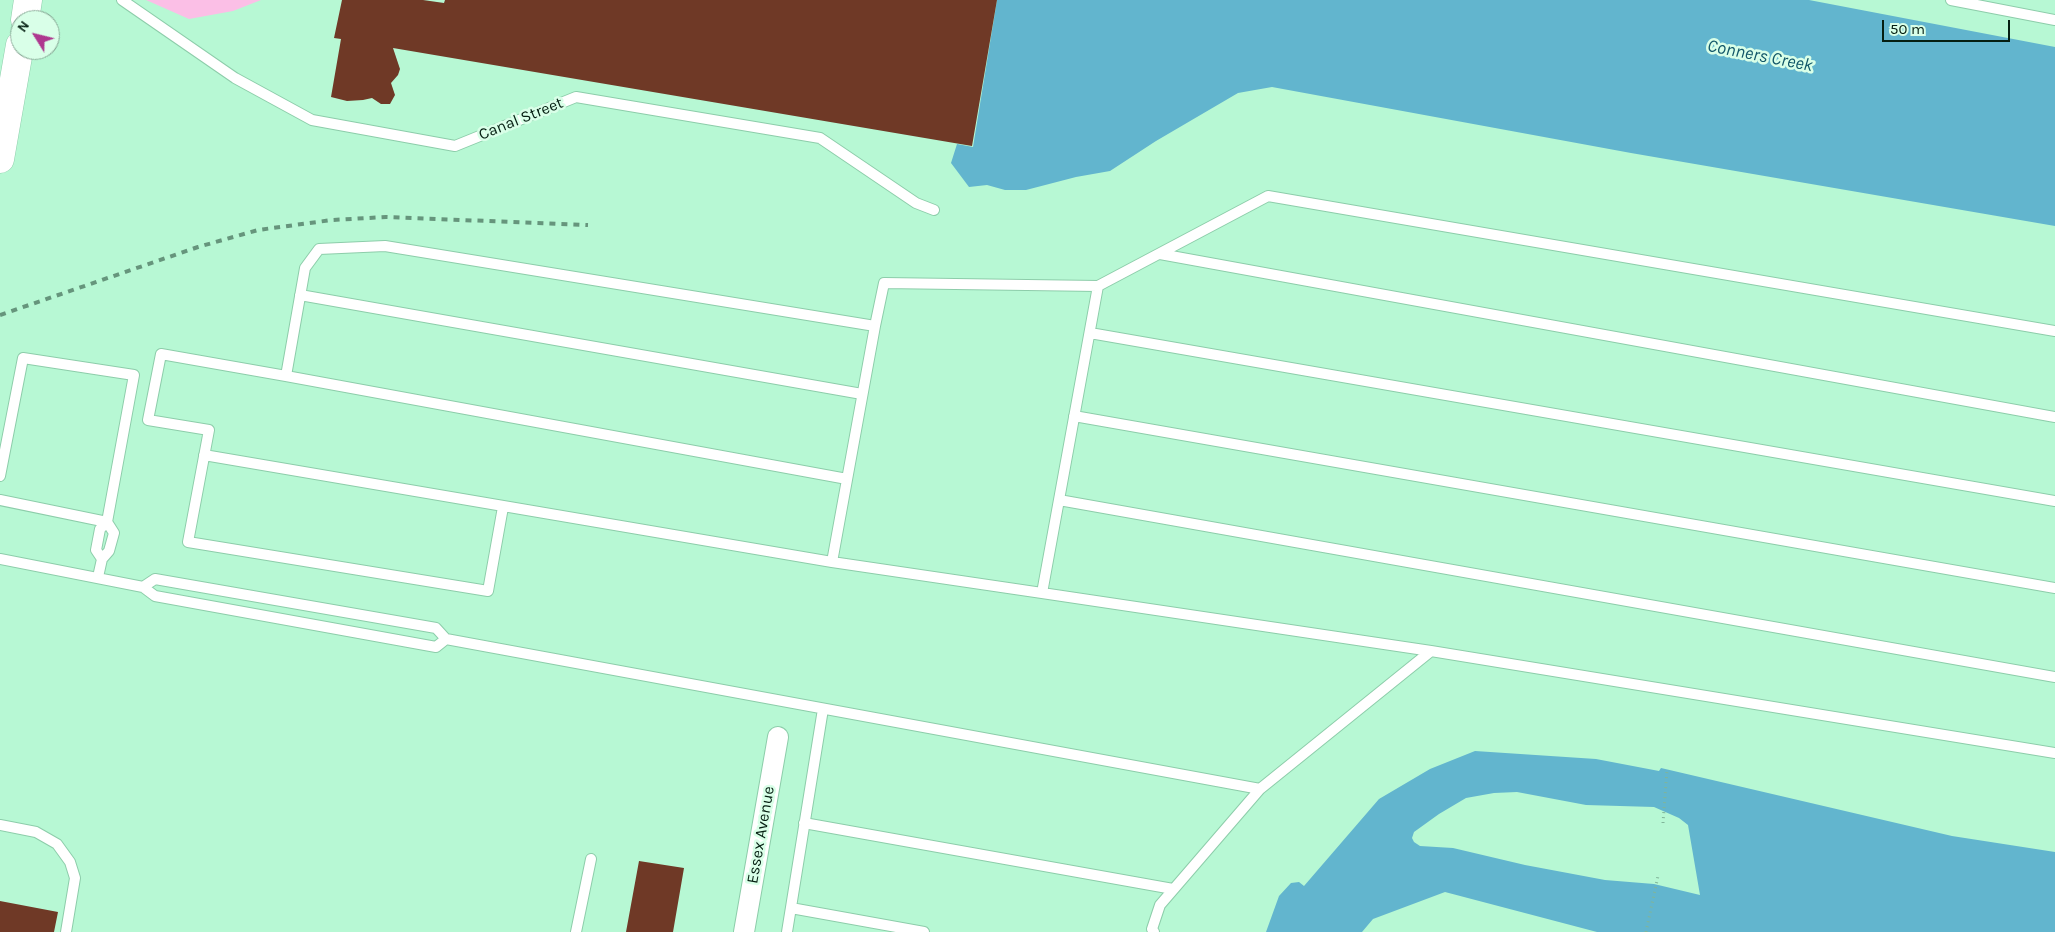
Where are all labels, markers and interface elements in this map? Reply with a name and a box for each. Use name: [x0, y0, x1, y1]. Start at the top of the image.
north arrow: [10, 10, 60, 60]
scale bar: [1885, 10, 2012, 42]
text: N: [13, 17, 33, 36]
text: 50 m: [1890, 20, 1925, 38]
water label: Conners Creek: [1705, 35, 1815, 77]
street label: Canal Street: [476, 93, 566, 145]
street label: Essex Avenue: [743, 785, 779, 885]

